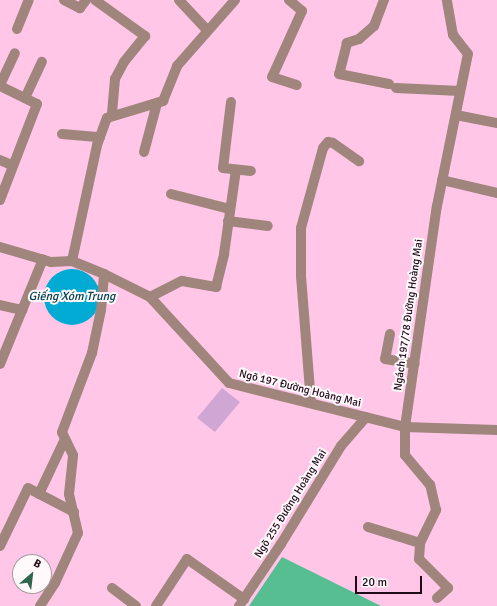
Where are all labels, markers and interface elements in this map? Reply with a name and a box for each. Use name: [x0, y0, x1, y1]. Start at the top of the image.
street label: Ngách 197/78 Đường Hoàng Mai: [392, 238, 426, 392]
water label: Giếng Xóm Trung: [29, 290, 115, 304]
street label: Ngõ 197 Đường Hoàng Mai: [238, 367, 362, 411]
street label: Ngõ 255 Đường Hoàng Mai: [252, 447, 330, 561]
north arrow: [12, 554, 52, 594]
text: B: [31, 557, 43, 571]
scale bar: [357, 568, 424, 594]
text: 20 m: [362, 575, 387, 590]

